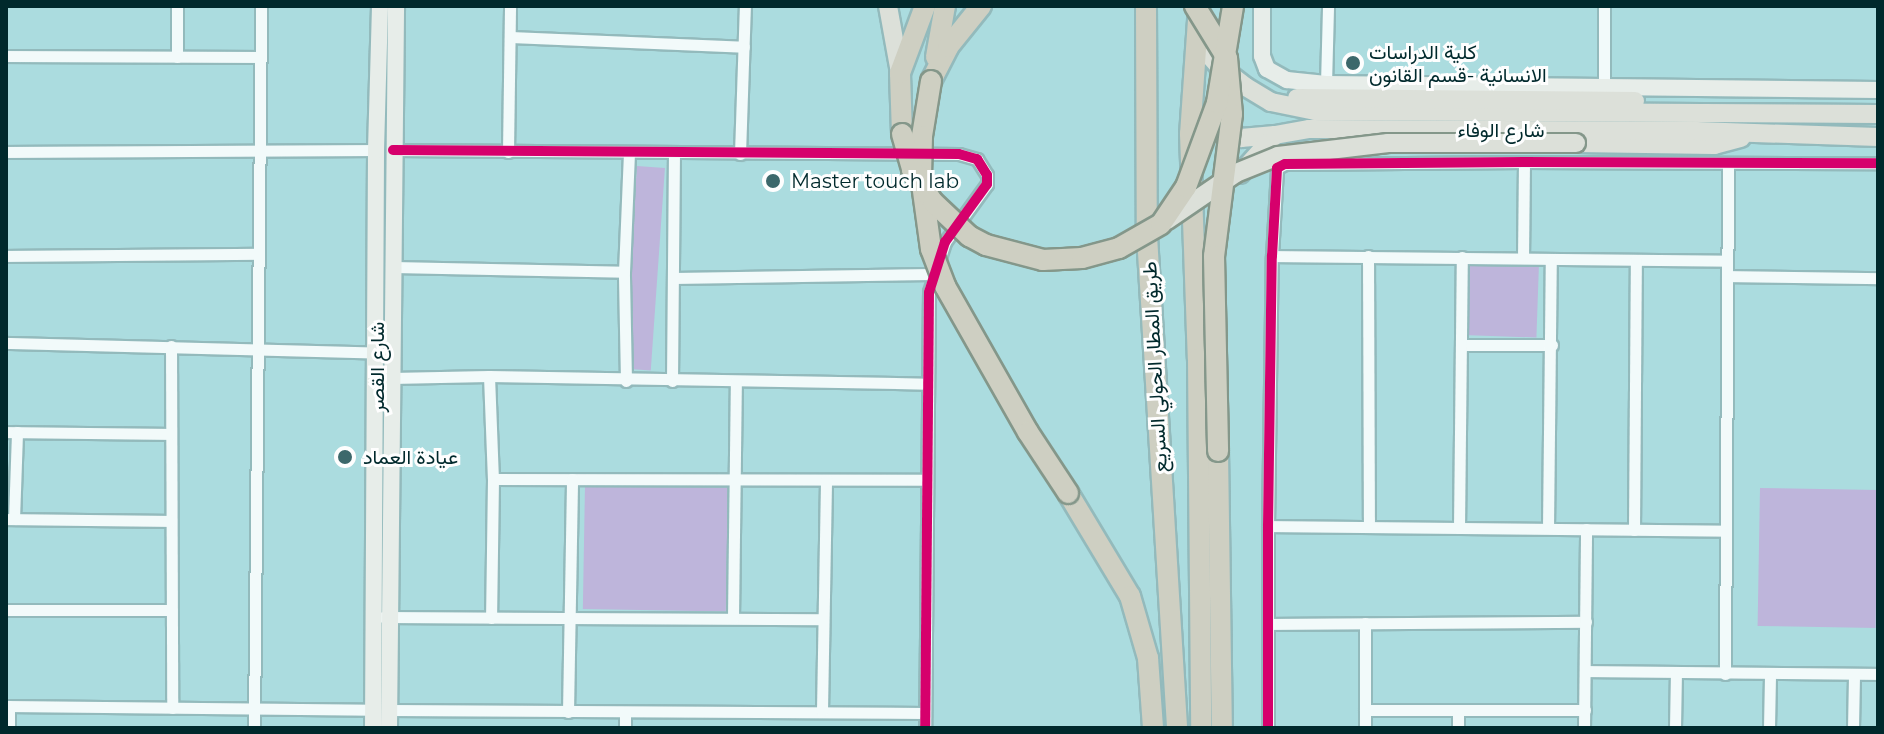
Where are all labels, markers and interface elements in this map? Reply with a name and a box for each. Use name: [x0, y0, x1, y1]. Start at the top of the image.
place label: كلية الدراسات الانسانية -قسم القانون: [1369, 40, 1547, 87]
marker: كلية الدراسات الانسانية -قسم القانون: [1344, 54, 1362, 72]
street label: شارع الوفاء: [1457, 118, 1545, 142]
place label: Master touch lab: [791, 169, 959, 193]
marker: Master touch lab: [762, 170, 784, 192]
street label: طريق المطار الحولي السريع: [1137, 261, 1173, 473]
street label: شارع القصر: [365, 322, 389, 412]
place label: عيادة العماد: [363, 445, 458, 469]
marker: عيادة العماد: [334, 446, 356, 468]

